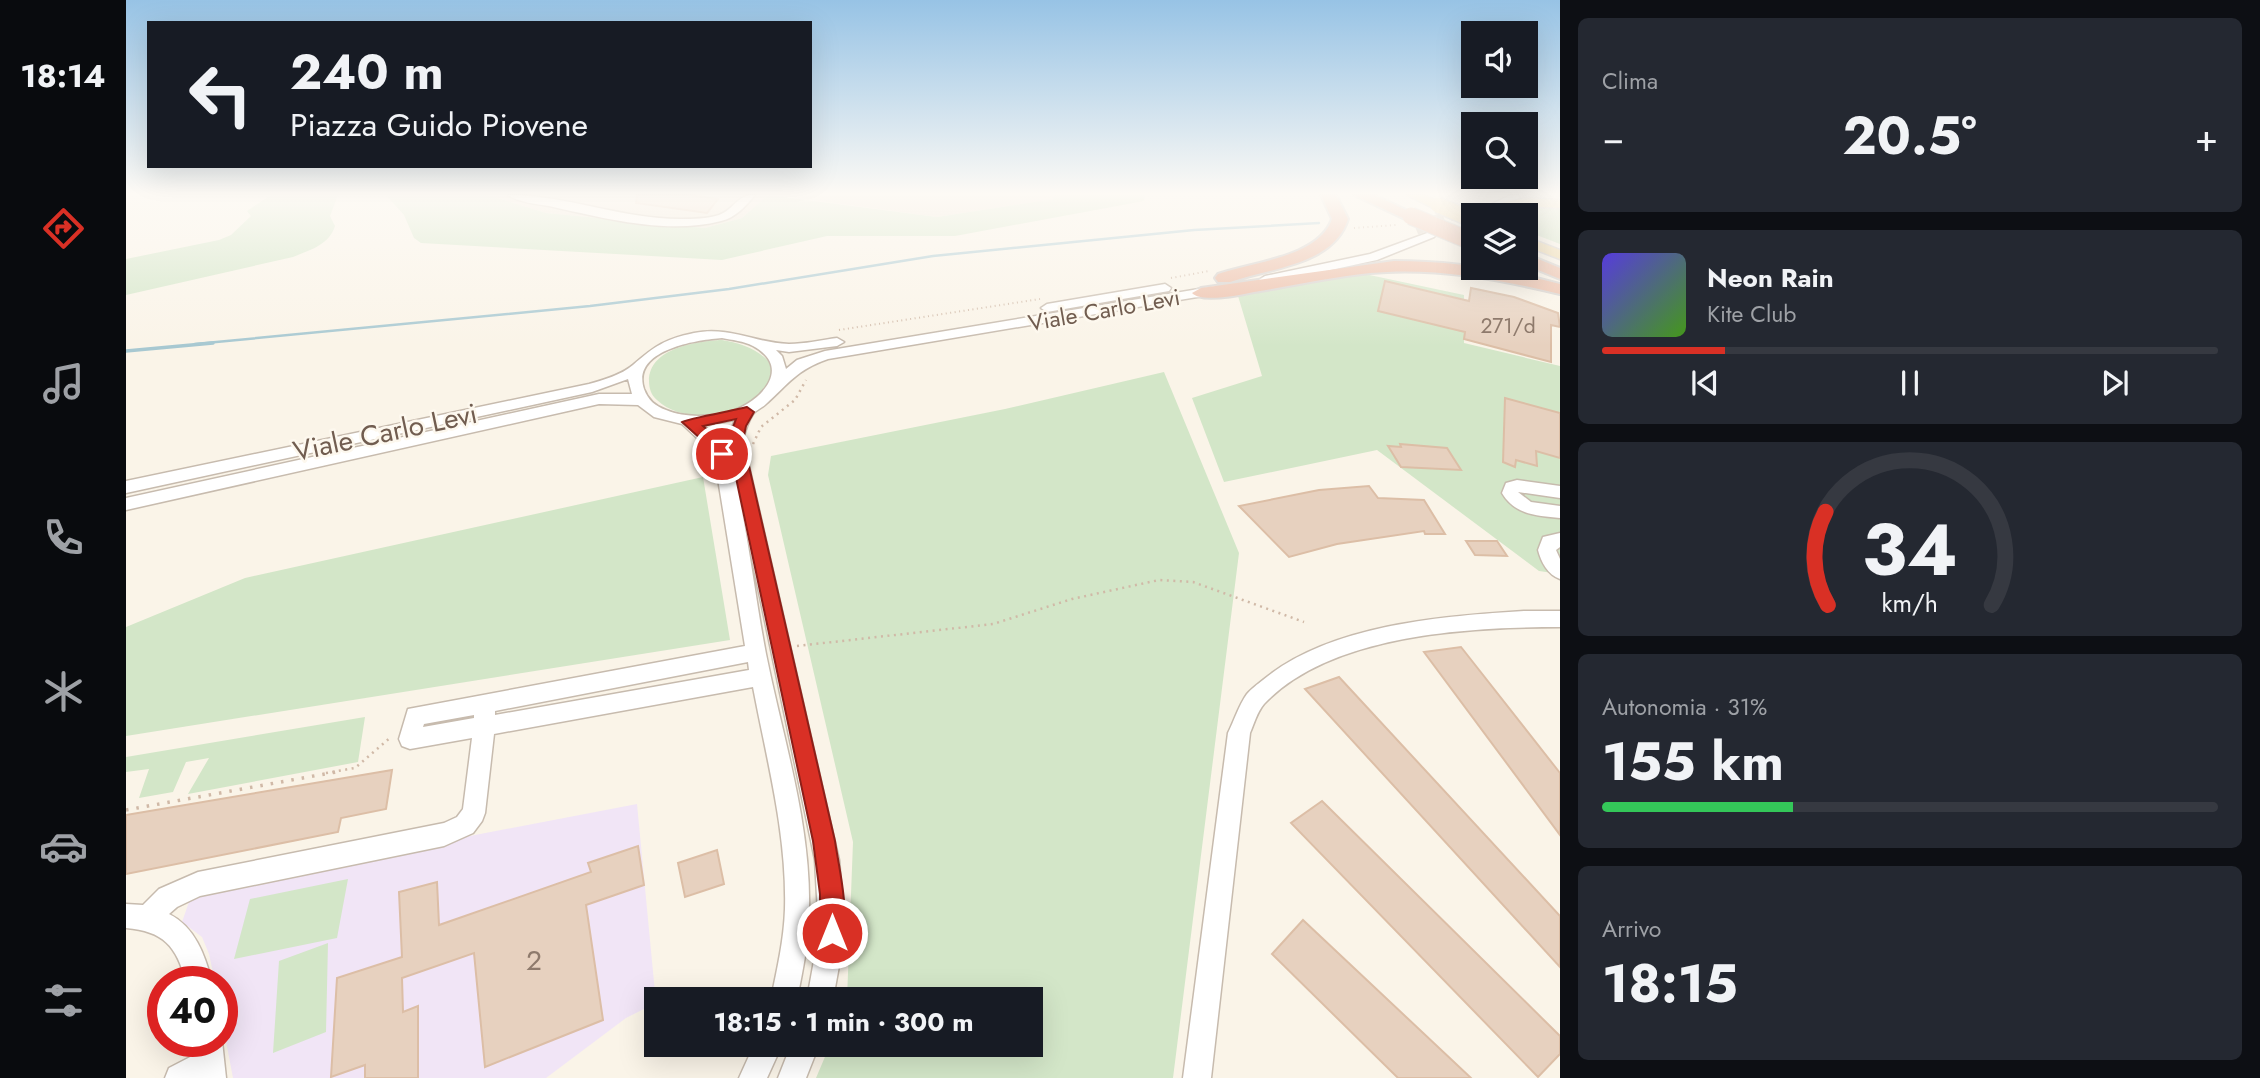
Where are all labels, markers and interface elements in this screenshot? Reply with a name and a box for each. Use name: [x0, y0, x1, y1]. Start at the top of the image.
map controls: [1461, 21, 1538, 280]
button: sound: [1461, 21, 1538, 98]
text: 240 m: [290, 37, 444, 107]
icon: left: [175, 49, 266, 140]
text: 18:14: [20, 53, 106, 99]
text: Clima: [1602, 64, 1658, 98]
text: 20.5°: [1842, 98, 1977, 174]
text: Piazza Guido Piovene: [290, 102, 588, 148]
text: −: [1602, 110, 1624, 165]
text: +: [2195, 110, 2218, 165]
button: search: [1461, 112, 1538, 189]
button: layers: [1461, 203, 1538, 280]
icon: directions: [39, 204, 88, 253]
text: Neon Rain: [1707, 259, 1834, 297]
street label: Viale Carlo Levi: [1025, 280, 1183, 340]
text: Kite Club: [1707, 297, 1796, 331]
house number: 271/d: [1480, 311, 1536, 341]
icon: music: [39, 359, 88, 408]
icon: previous: [1686, 364, 1724, 402]
icon: pause: [1891, 364, 1929, 402]
icon: next: [2096, 364, 2134, 402]
street label: Viale Carlo Levi: [289, 393, 481, 472]
pin: [692, 424, 752, 484]
icon: arrive: [703, 435, 741, 473]
text: 34: [1862, 497, 1958, 602]
icon: phone: [39, 513, 88, 562]
text: km/h: [1882, 585, 1938, 621]
icon: climate: [39, 667, 88, 716]
text: Autonomia · 31%: [1602, 690, 1767, 724]
text: 155 km: [1602, 724, 1784, 800]
icon: car: [39, 822, 88, 871]
position arrow: [795, 896, 869, 970]
text: Arrivo: [1602, 912, 1661, 946]
house number: 2: [526, 940, 542, 981]
text: 18:15: [1602, 946, 1738, 1022]
speed limit sign: 40: [147, 966, 238, 1057]
icon: filters: [39, 976, 88, 1025]
text: 18:15 · 1 min · 300 m: [713, 1003, 974, 1041]

